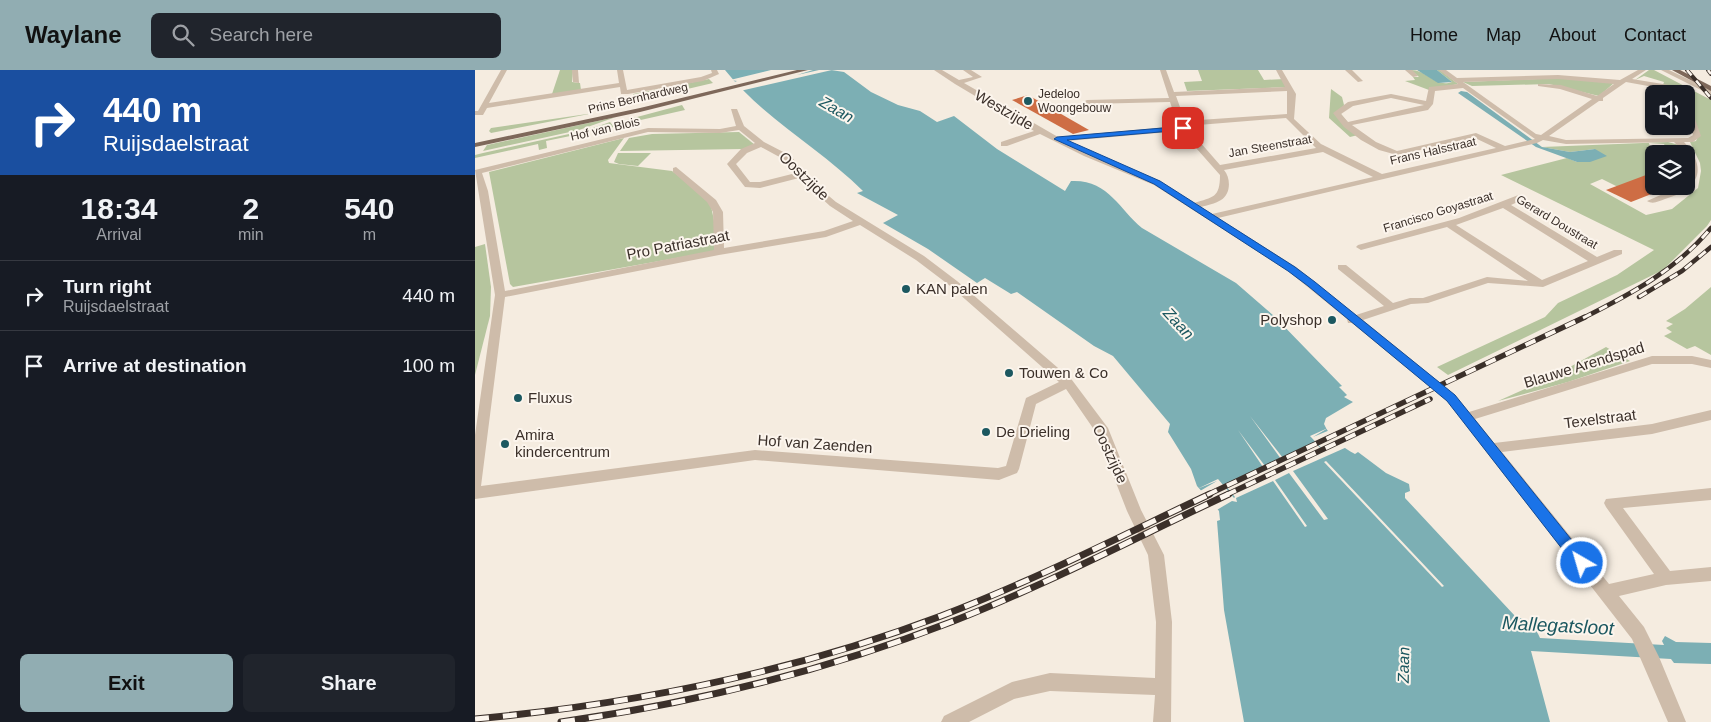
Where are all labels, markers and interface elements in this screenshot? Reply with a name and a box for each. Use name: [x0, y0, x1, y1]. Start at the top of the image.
search box: [151, 13, 501, 58]
text: Waylane: [25, 21, 121, 48]
icon: search: [169, 21, 197, 49]
text: Search here: [209, 24, 313, 45]
text: Home: [1410, 25, 1458, 45]
text: Map: [1486, 25, 1521, 45]
text: About: [1549, 25, 1596, 45]
text: Contact: [1624, 25, 1686, 45]
street label: Prins Bernhardweg: [587, 80, 689, 116]
map controls: [1645, 85, 1695, 195]
button: sound: [1645, 85, 1695, 135]
street label: Westzijde: [972, 86, 1037, 133]
place label: Jedeloo Woongebouw: [1038, 87, 1112, 115]
icon: right: [20, 90, 85, 155]
text: 440 m: [103, 90, 202, 129]
water label: Zaan: [816, 92, 857, 126]
marker: Jedeloo Woongebouw: [1022, 95, 1034, 107]
pin: [1162, 107, 1204, 149]
street label: Hof van Blois: [569, 114, 641, 144]
icon: arrive: [1169, 114, 1197, 142]
text: Ruijsdaelstraat: [103, 131, 249, 156]
street label: Jan Steenstraat: [1227, 132, 1313, 160]
street label: Frans Halsstraat: [1389, 134, 1478, 168]
button: layers: [1645, 145, 1695, 195]
street label: Oostzijde: [776, 148, 833, 203]
street label: Francisco Goyastraat: [1381, 188, 1495, 235]
text: 18:34: [81, 192, 157, 225]
text: 2: [242, 192, 259, 225]
text: 540: [344, 192, 394, 225]
street label: Gerard Doustraat: [1514, 192, 1601, 252]
text: Arrival: [96, 226, 142, 243]
text: min: [238, 226, 264, 243]
text: m: [363, 226, 376, 243]
street label: Pro Patriastraat: [625, 226, 731, 263]
text: Turn right: [63, 276, 151, 297]
place label: KAN palen: [916, 280, 988, 297]
icon: right: [20, 282, 48, 310]
marker: KAN palen: [900, 283, 912, 295]
text: 440 m: [402, 285, 455, 306]
text: Ruijsdaelstraat: [63, 298, 169, 315]
water label: Zaan: [1159, 303, 1197, 343]
place label: Polyshop: [1260, 311, 1322, 328]
marker: Polyshop: [1326, 314, 1338, 326]
street label: Blauwe Arendspad: [1522, 338, 1646, 391]
icon: arrive: [20, 352, 48, 380]
text: Arrive at destination: [63, 355, 247, 376]
text: 100 m: [402, 355, 455, 376]
place label: Touwen & Co: [1019, 364, 1108, 381]
marker: Touwen & Co: [1003, 367, 1015, 379]
place label: Fluxus: [528, 389, 572, 406]
marker: Fluxus: [512, 392, 524, 404]
street label: Texelstraat: [1563, 406, 1638, 431]
street label: Oostzijde: [1090, 422, 1131, 486]
place label: De Drieling: [996, 423, 1070, 440]
place label: Amira kindercentrum: [515, 426, 610, 460]
marker: De Drieling: [980, 426, 992, 438]
street label: Hof van Zaenden: [757, 431, 873, 456]
marker: Amira kindercentrum: [499, 438, 511, 450]
position arrow: [1555, 536, 1607, 588]
water label: Mallegatsloot: [1502, 612, 1615, 639]
water label: Zaan: [1395, 647, 1412, 684]
button: Exit: [20, 654, 233, 712]
button: Share: [243, 654, 455, 712]

